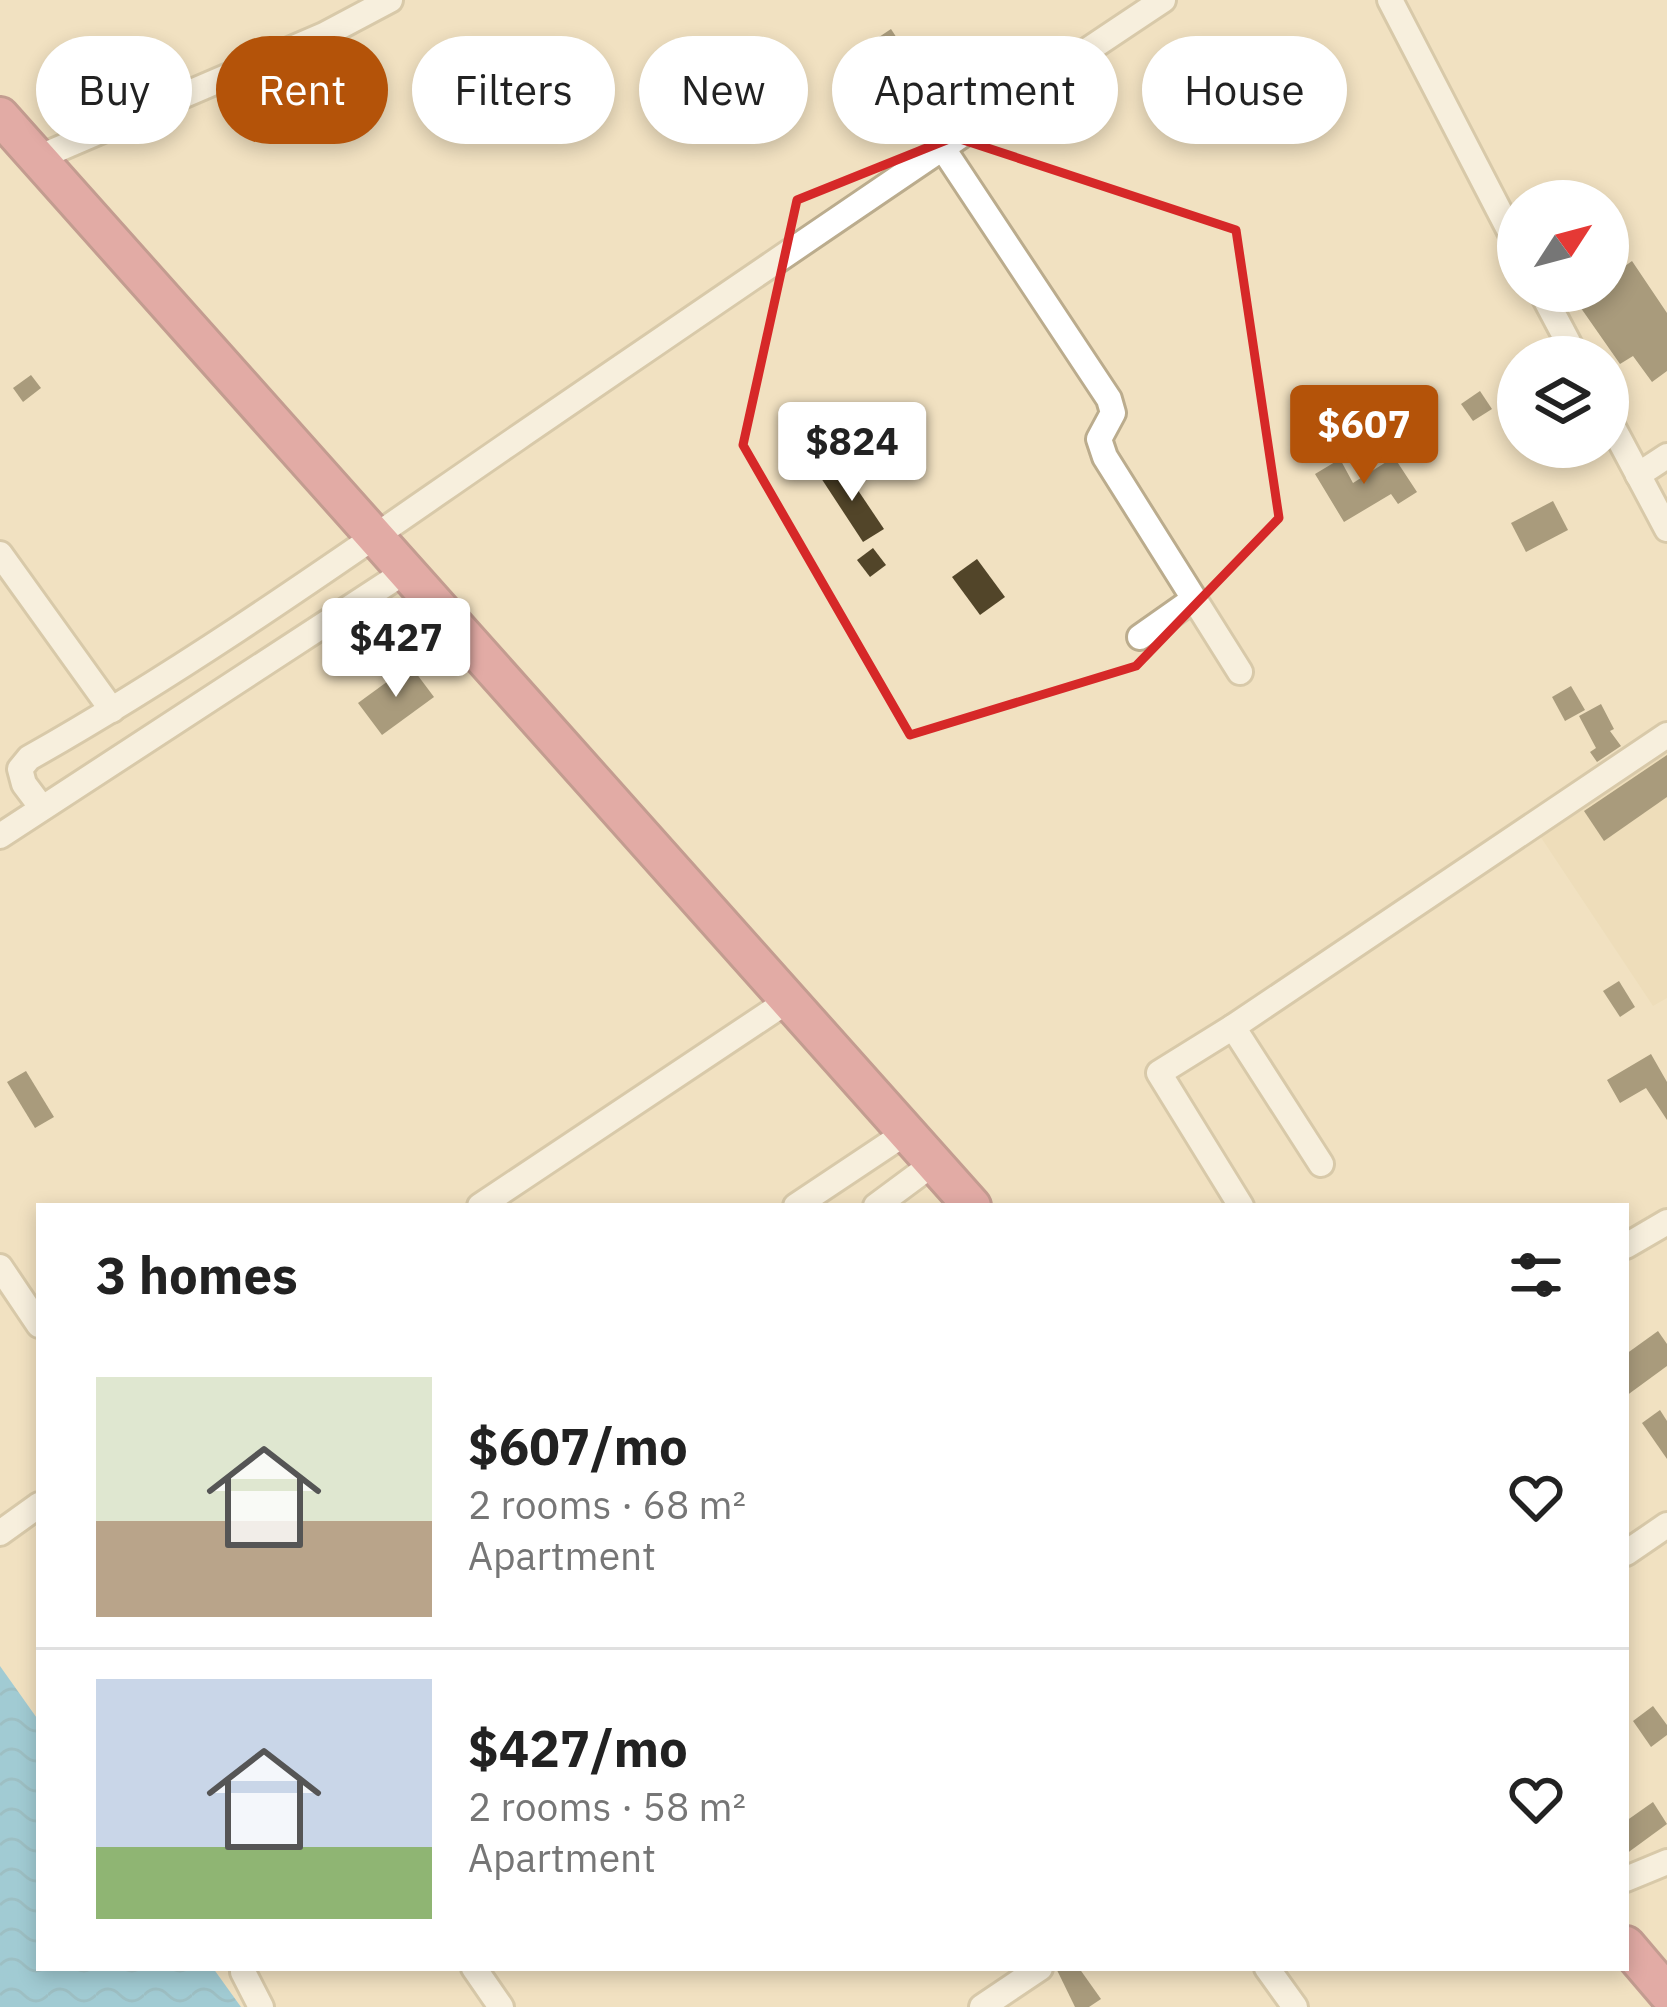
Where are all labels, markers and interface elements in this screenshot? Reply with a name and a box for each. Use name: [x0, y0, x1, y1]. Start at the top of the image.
chip: Buy: [36, 36, 192, 144]
chip: Rent: [216, 36, 388, 144]
chip: Filters: [412, 36, 615, 144]
chip: New: [639, 36, 808, 144]
chip: Apartment: [832, 36, 1118, 144]
chip: House: [1142, 36, 1347, 144]
north arrow: [1497, 180, 1629, 312]
map controls: [1497, 180, 1629, 468]
button: layers: [1497, 336, 1629, 468]
pin: $607: [1293, 385, 1435, 487]
text: $607: [1317, 398, 1411, 449]
pin: $824: [781, 402, 923, 504]
text: $824: [805, 415, 899, 466]
pin: $427: [325, 598, 467, 700]
text: $427: [349, 611, 443, 662]
text: 3 homes: [96, 1242, 298, 1308]
icon: filters: [1503, 1242, 1569, 1308]
text: $607/mo: [468, 1413, 688, 1479]
icon: home: [192, 1425, 336, 1569]
icon: heart: [1503, 1464, 1569, 1530]
text: 2 rooms · 68 m²: [468, 1479, 746, 1530]
text: Apartment: [468, 1530, 656, 1581]
text: $427/mo: [468, 1715, 688, 1781]
icon: home: [192, 1727, 336, 1871]
icon: heart: [1503, 1766, 1569, 1832]
text: 2 rooms · 58 m²: [468, 1781, 746, 1832]
text: Apartment: [468, 1832, 656, 1883]

